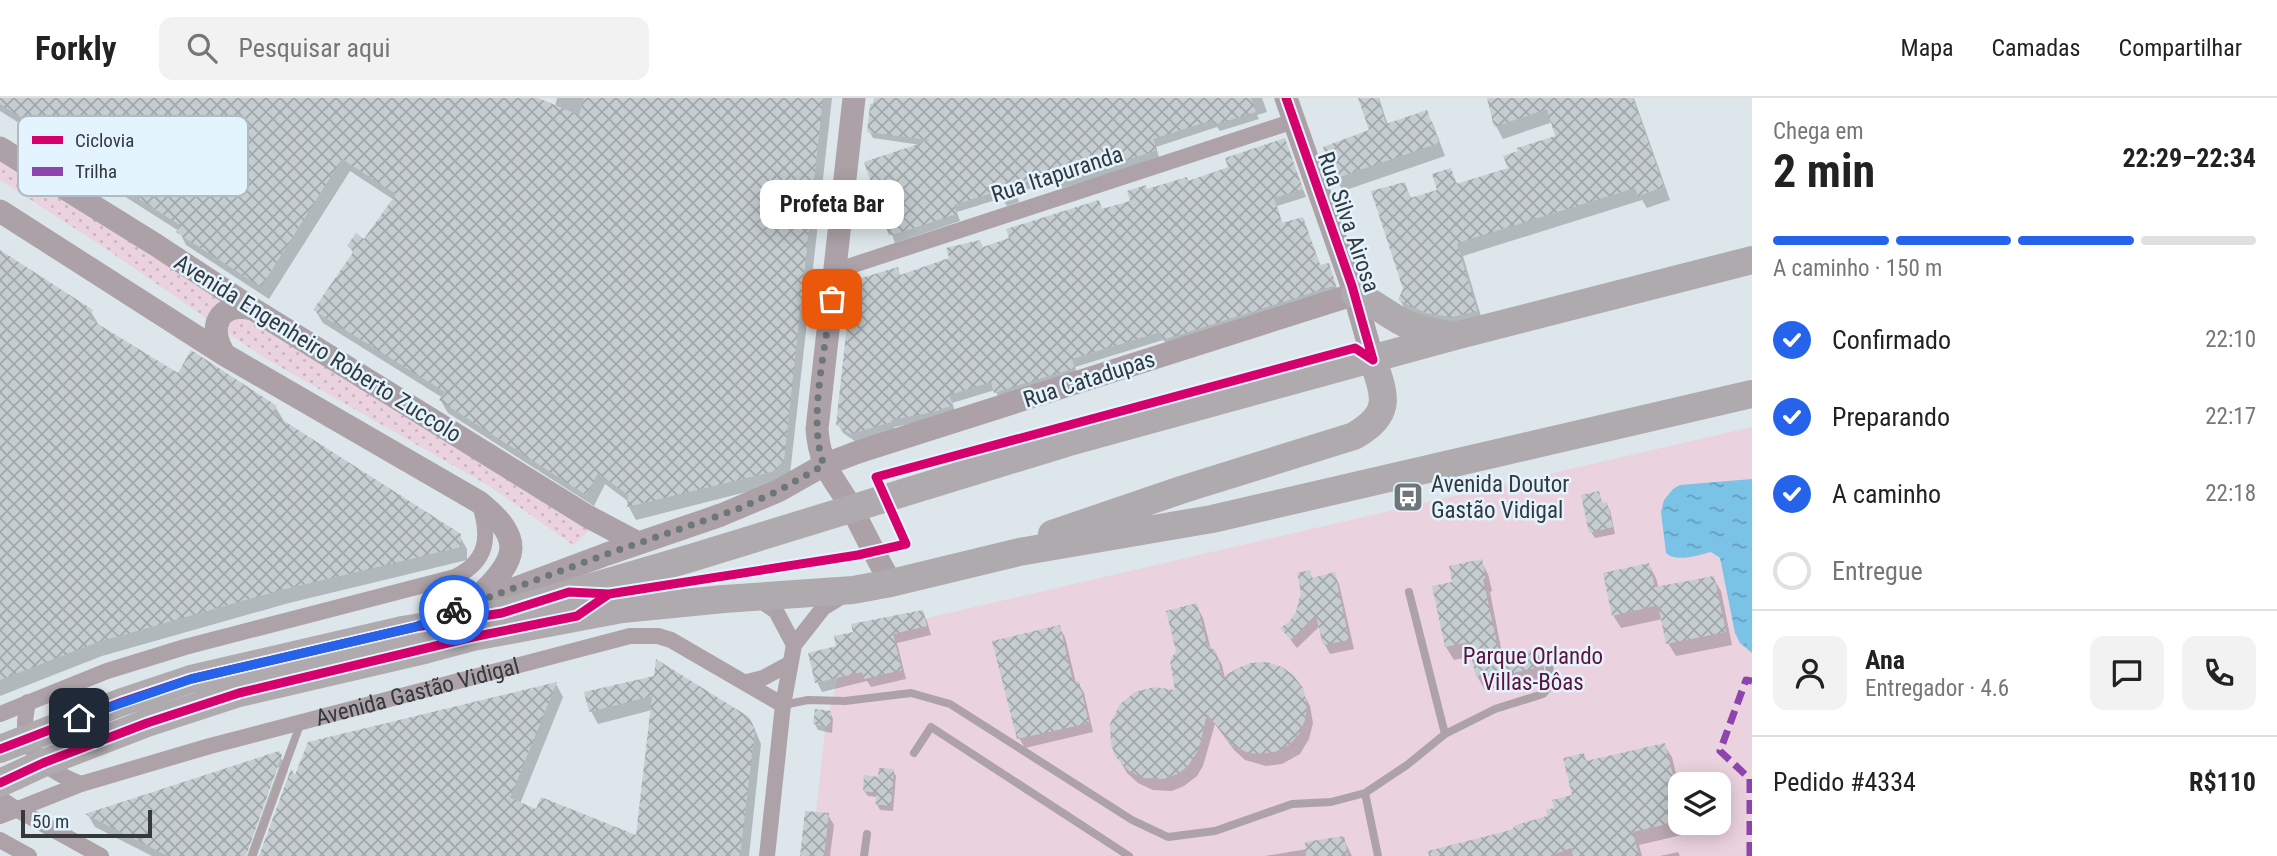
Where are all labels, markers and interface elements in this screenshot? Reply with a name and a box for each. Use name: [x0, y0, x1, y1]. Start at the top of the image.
search box: [159, 17, 649, 80]
text: Forkly: [35, 29, 117, 68]
icon: search: [183, 29, 221, 67]
text: Pesquisar aqui: [239, 33, 391, 63]
text: Mapa: [1901, 34, 1954, 62]
text: Camadas: [1992, 34, 2081, 62]
text: Compartilhar: [2119, 34, 2242, 62]
legend: [18, 116, 248, 196]
text: Chega em: [1773, 118, 1864, 145]
text: Ciclovia: [75, 129, 134, 152]
street label: Rua Itapuranda: [988, 140, 1126, 208]
text: 22:29–22:34: [2122, 143, 2256, 173]
text: 2 min: [1773, 144, 1875, 198]
street label: Rua Silva Airosa: [1312, 149, 1385, 296]
text: Trilha: [75, 160, 117, 183]
callout: Profeta Bar: [760, 180, 904, 229]
text: Profeta Bar: [780, 191, 884, 218]
street label: Avenida Engenheiro Roberto Zuccolo: [169, 249, 466, 448]
text: A caminho · 150 m: [1773, 255, 1942, 282]
pin: [802, 269, 862, 329]
icon: bag: [813, 280, 851, 318]
icon: check: [1773, 321, 1811, 359]
text: Confirmado: [1832, 325, 1951, 355]
text: 22:10: [2205, 326, 2256, 353]
street label: Rua Catadupas: [1020, 345, 1158, 413]
icon: check: [1773, 398, 1811, 436]
text: Preparando: [1832, 402, 1950, 432]
text: 22:17: [2205, 403, 2256, 430]
place label: Avenida Doutor Gastão Vidigal: [1431, 471, 1569, 524]
icon: check: [1773, 475, 1811, 513]
text: A caminho: [1832, 479, 1941, 509]
bus stop icon: Avenida Doutor Gastão Vidigal: [1391, 480, 1425, 514]
text: 22:18: [2205, 480, 2256, 507]
text: Entregue: [1832, 556, 1923, 586]
courier: [419, 575, 489, 645]
icon: bike: [435, 591, 473, 629]
button: person: [1773, 636, 1847, 710]
button: chat: [2090, 636, 2164, 710]
button: phone: [2182, 636, 2256, 710]
park label: Parque Orlando Villas-Bôas: [1463, 643, 1603, 696]
text: Ana: [1865, 645, 1905, 675]
street label: Avenida Gastão Vidigal: [313, 653, 522, 732]
text: Entregador · 4.6: [1865, 675, 2009, 702]
pin: [49, 688, 109, 748]
icon: home: [60, 699, 98, 737]
text: Pedido #4334: [1773, 767, 1916, 797]
text: R$110: [2189, 767, 2256, 797]
map controls: [1668, 772, 1731, 835]
button: layers: [1668, 772, 1731, 835]
scale bar: [21, 807, 152, 839]
text: 50 m: [32, 810, 69, 833]

